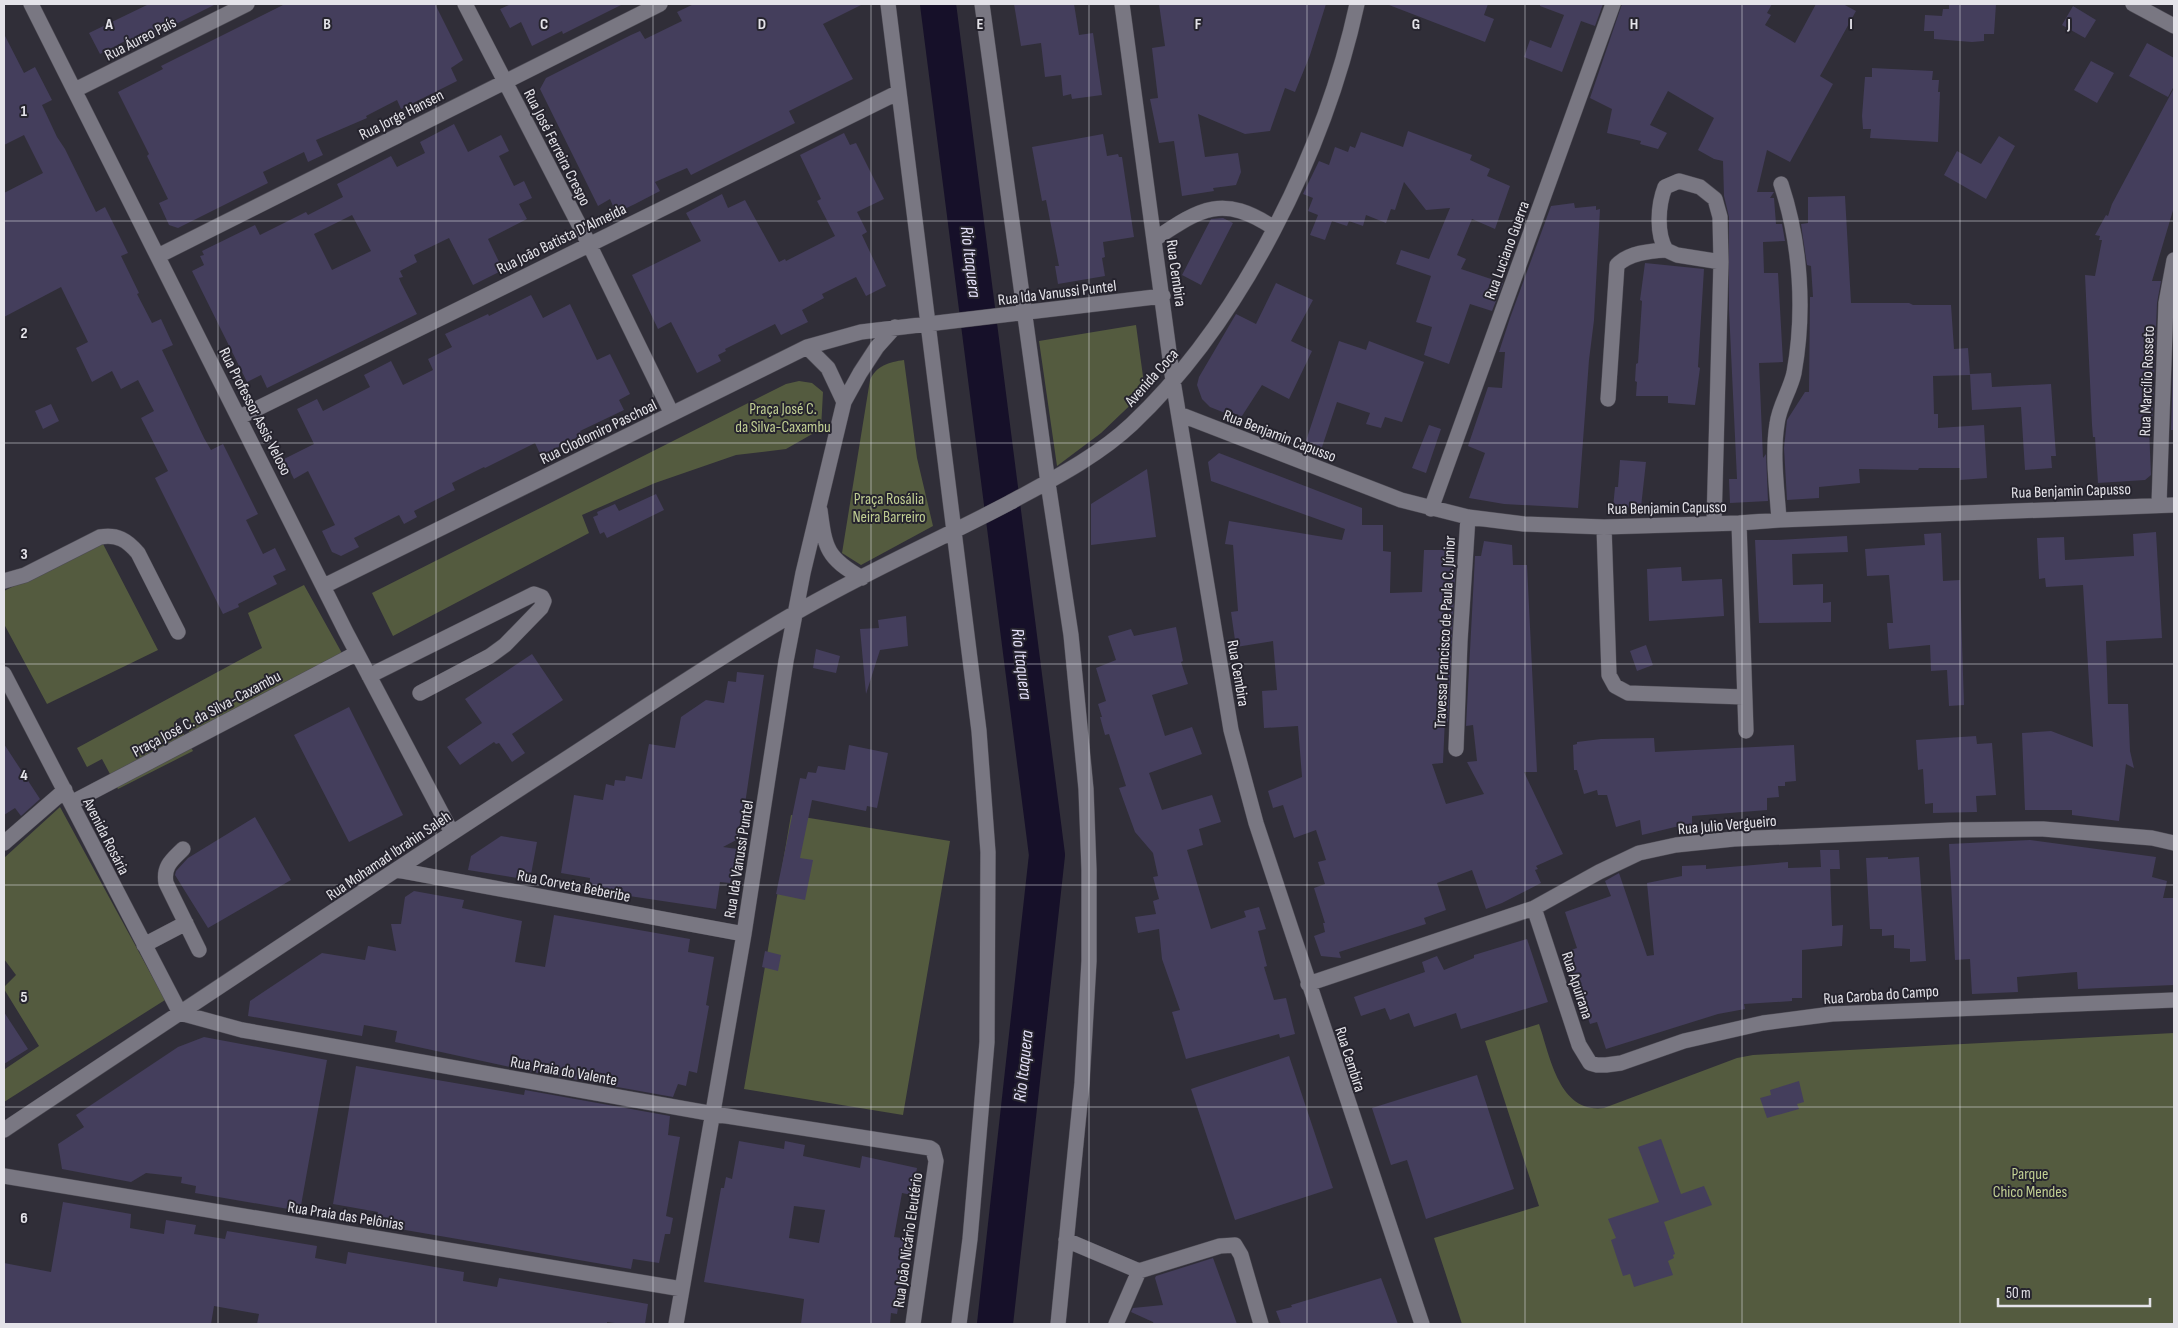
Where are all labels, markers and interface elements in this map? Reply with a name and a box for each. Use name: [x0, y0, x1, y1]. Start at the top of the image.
street label: Rua Áureo País: [102, 13, 180, 65]
text: A: [104, 15, 113, 34]
text: B: [323, 15, 331, 34]
text: C: [540, 15, 548, 34]
text: D: [758, 15, 766, 34]
text: E: [977, 15, 984, 34]
text: F: [1195, 15, 1202, 34]
text: G: [1412, 15, 1420, 34]
text: H: [1630, 15, 1638, 34]
text: I: [1849, 15, 1853, 34]
text: J: [2066, 15, 2071, 34]
street label: Rua Jorge Hansen: [356, 86, 447, 145]
street label: Rua José Ferreira Crespo: [519, 86, 594, 209]
text: 1: [21, 102, 28, 121]
street label: Rua Luciano Guerra: [1481, 199, 1534, 302]
street label: Rua João Batista D'Almeida: [494, 200, 629, 279]
water label: Rio Itaquera: [956, 225, 985, 300]
street label: Rua Cembira: [1161, 239, 1190, 308]
street label: Rua Ida Vanussi Puntel: [997, 277, 1118, 310]
text: 2: [20, 324, 28, 343]
street label: Rua Marcílio Rosseto: [2136, 325, 2159, 437]
street label: Rua Professor Assis Veloso: [214, 345, 295, 479]
street label: Avenida Coca: [1121, 345, 1183, 411]
street label: Rua Clodomiro Paschoal: [537, 396, 660, 469]
park label: Praça José C. da Silva-Caxambu: [735, 400, 831, 437]
street label: Rua Benjamin Capusso: [1220, 406, 1339, 467]
street label: Rua Benjamin Capusso: [2011, 480, 2131, 503]
park label: Praça Rosália Neira Barreiro: [852, 490, 926, 527]
street label: Rua Benjamin Capusso: [1607, 498, 1727, 519]
street label: Travessa Francisco de Paula C. Júnior: [1431, 535, 1460, 729]
text: 3: [20, 545, 28, 564]
water label: Rio Itaquera: [1007, 627, 1036, 702]
street label: Rua Cembira: [1222, 639, 1253, 708]
street label: Praça José C. da Silva-Caxambu: [129, 667, 284, 762]
text: 4: [20, 766, 28, 785]
street label: Avenida Rosária: [78, 794, 133, 878]
street label: Rua Ida Vanussi Puntel: [721, 799, 758, 920]
street label: Rua Mohamad Ibrahin Saleh: [323, 807, 455, 905]
street label: Rua Julio Vergueiro: [1677, 812, 1777, 839]
street label: Rua Corveta Beberibe: [515, 866, 632, 907]
street label: Rua Apuirana: [1557, 949, 1596, 1022]
street label: Rua Caroba do Campo: [1823, 982, 1940, 1009]
text: 5: [20, 988, 28, 1007]
street label: Rua Cembira: [1330, 1025, 1369, 1094]
water label: Rio Itaquera: [1009, 1029, 1038, 1103]
street label: Rua Praia do Valente: [509, 1053, 619, 1090]
park label: Parque Chico Mendes: [1993, 1165, 2068, 1202]
street label: Rua João Nicário Eleutério: [890, 1171, 927, 1309]
street label: Rua Praia das Pelônias: [286, 1198, 405, 1235]
text: 6: [20, 1209, 28, 1228]
scale bar: [1998, 1276, 2150, 1308]
text: 50 m: [2006, 1284, 2031, 1303]

